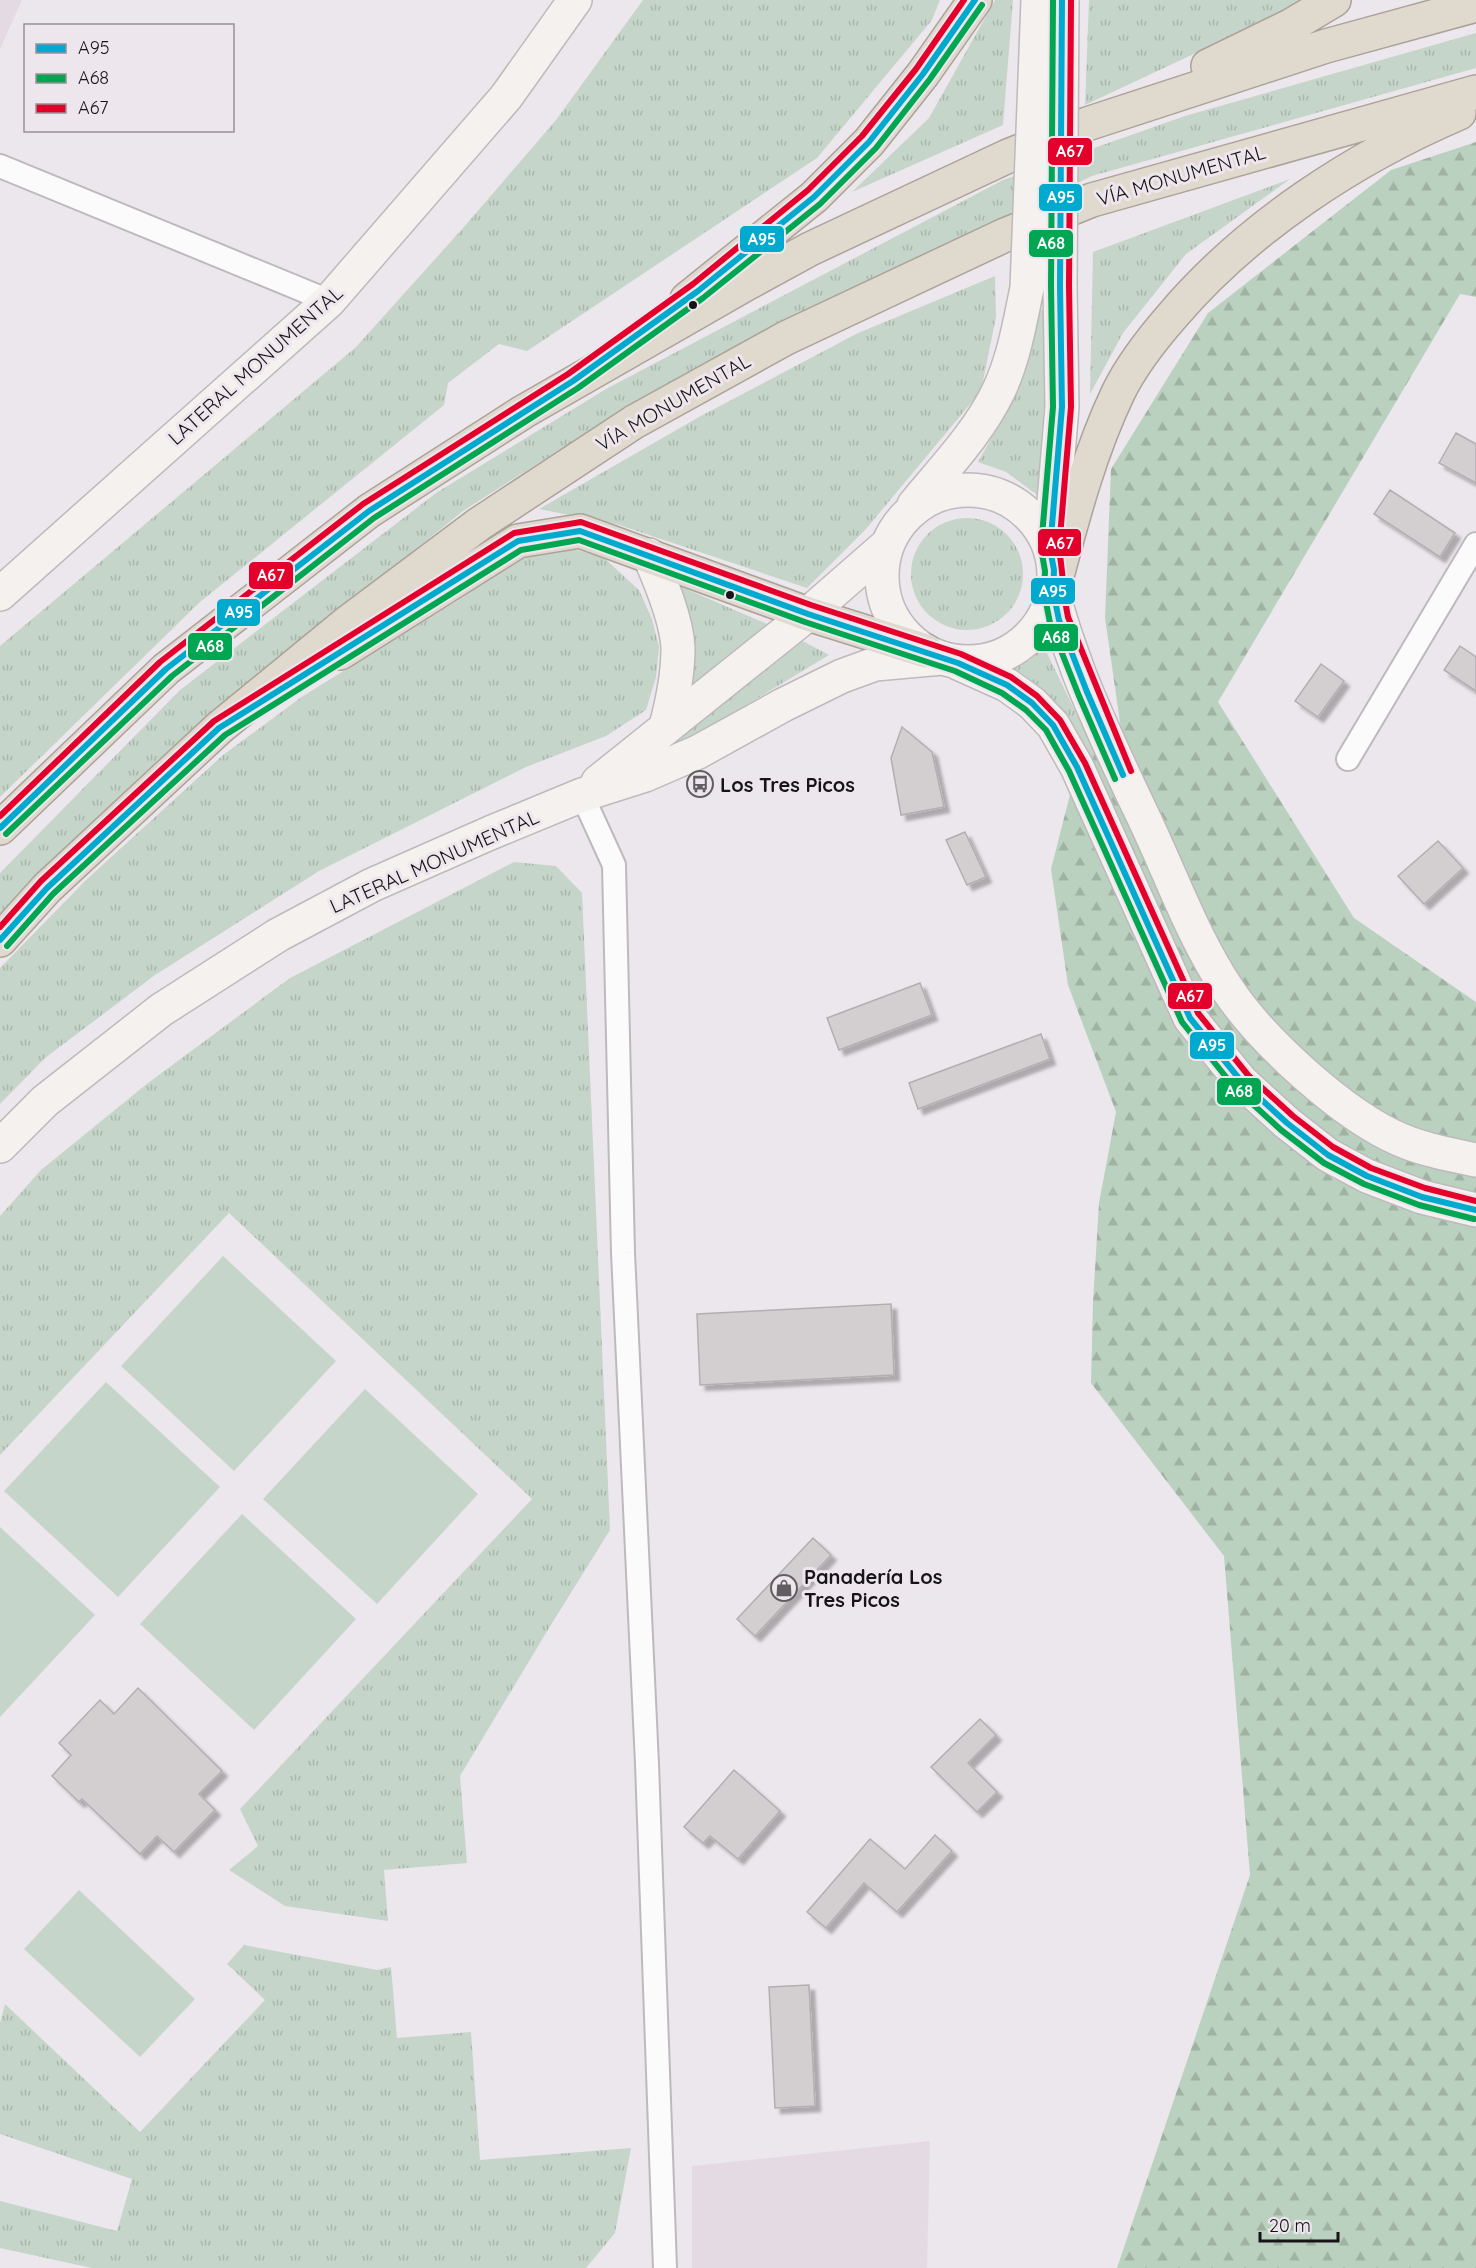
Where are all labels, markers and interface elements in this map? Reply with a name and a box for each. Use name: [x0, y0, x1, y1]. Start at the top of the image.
legend: [24, 24, 234, 132]
text: A95: [78, 36, 110, 59]
text: A68: [78, 66, 109, 89]
text: A67: [78, 96, 109, 119]
line badge: A67: [1047, 137, 1093, 166]
street label: VÍA MONUMENTAL: [1094, 139, 1269, 211]
text: A67: [1056, 141, 1084, 161]
line badge: A95: [1038, 183, 1083, 212]
text: A95: [1047, 187, 1075, 207]
line badge: A95: [739, 225, 785, 253]
text: A95: [748, 229, 776, 249]
line badge: A68: [1028, 229, 1074, 258]
text: A68: [1037, 233, 1065, 253]
street label: LATERAL MONUMENTAL: [163, 280, 348, 450]
unlabelled marker: [687, 299, 699, 311]
street label: VÍA MONUMENTAL: [591, 347, 755, 456]
line badge: A67: [1037, 528, 1082, 557]
text: A67: [1046, 533, 1074, 553]
line badge: A67: [248, 561, 294, 590]
text: A67: [257, 565, 285, 585]
line badge: A95: [1030, 577, 1076, 605]
text: A95: [1039, 581, 1067, 601]
unlabelled marker: [724, 589, 736, 601]
line badge: A95: [216, 598, 261, 627]
text: A95: [225, 602, 253, 622]
line badge: A68: [1033, 623, 1079, 652]
text: A68: [1042, 627, 1070, 647]
line badge: A68: [187, 632, 233, 661]
text: A68: [196, 636, 224, 656]
bus stop icon: Los Tres Picos: [685, 769, 715, 799]
place label: Los Tres Picos: [720, 772, 855, 797]
street label: LATERAL MONUMENTAL: [326, 803, 543, 918]
line badge: A67: [1167, 982, 1213, 1010]
text: A67: [1176, 986, 1204, 1006]
line badge: A95: [1189, 1031, 1235, 1060]
text: A95: [1198, 1035, 1226, 1055]
line badge: A68: [1216, 1077, 1262, 1106]
text: A68: [1225, 1081, 1253, 1101]
place label: Panadería Los Tres Picos: [804, 1564, 942, 1612]
shop icon: Panadería Los Tres Picos: [769, 1573, 799, 1603]
scale bar: [1260, 2205, 1338, 2243]
text: 20 m: [1269, 2214, 1311, 2237]

